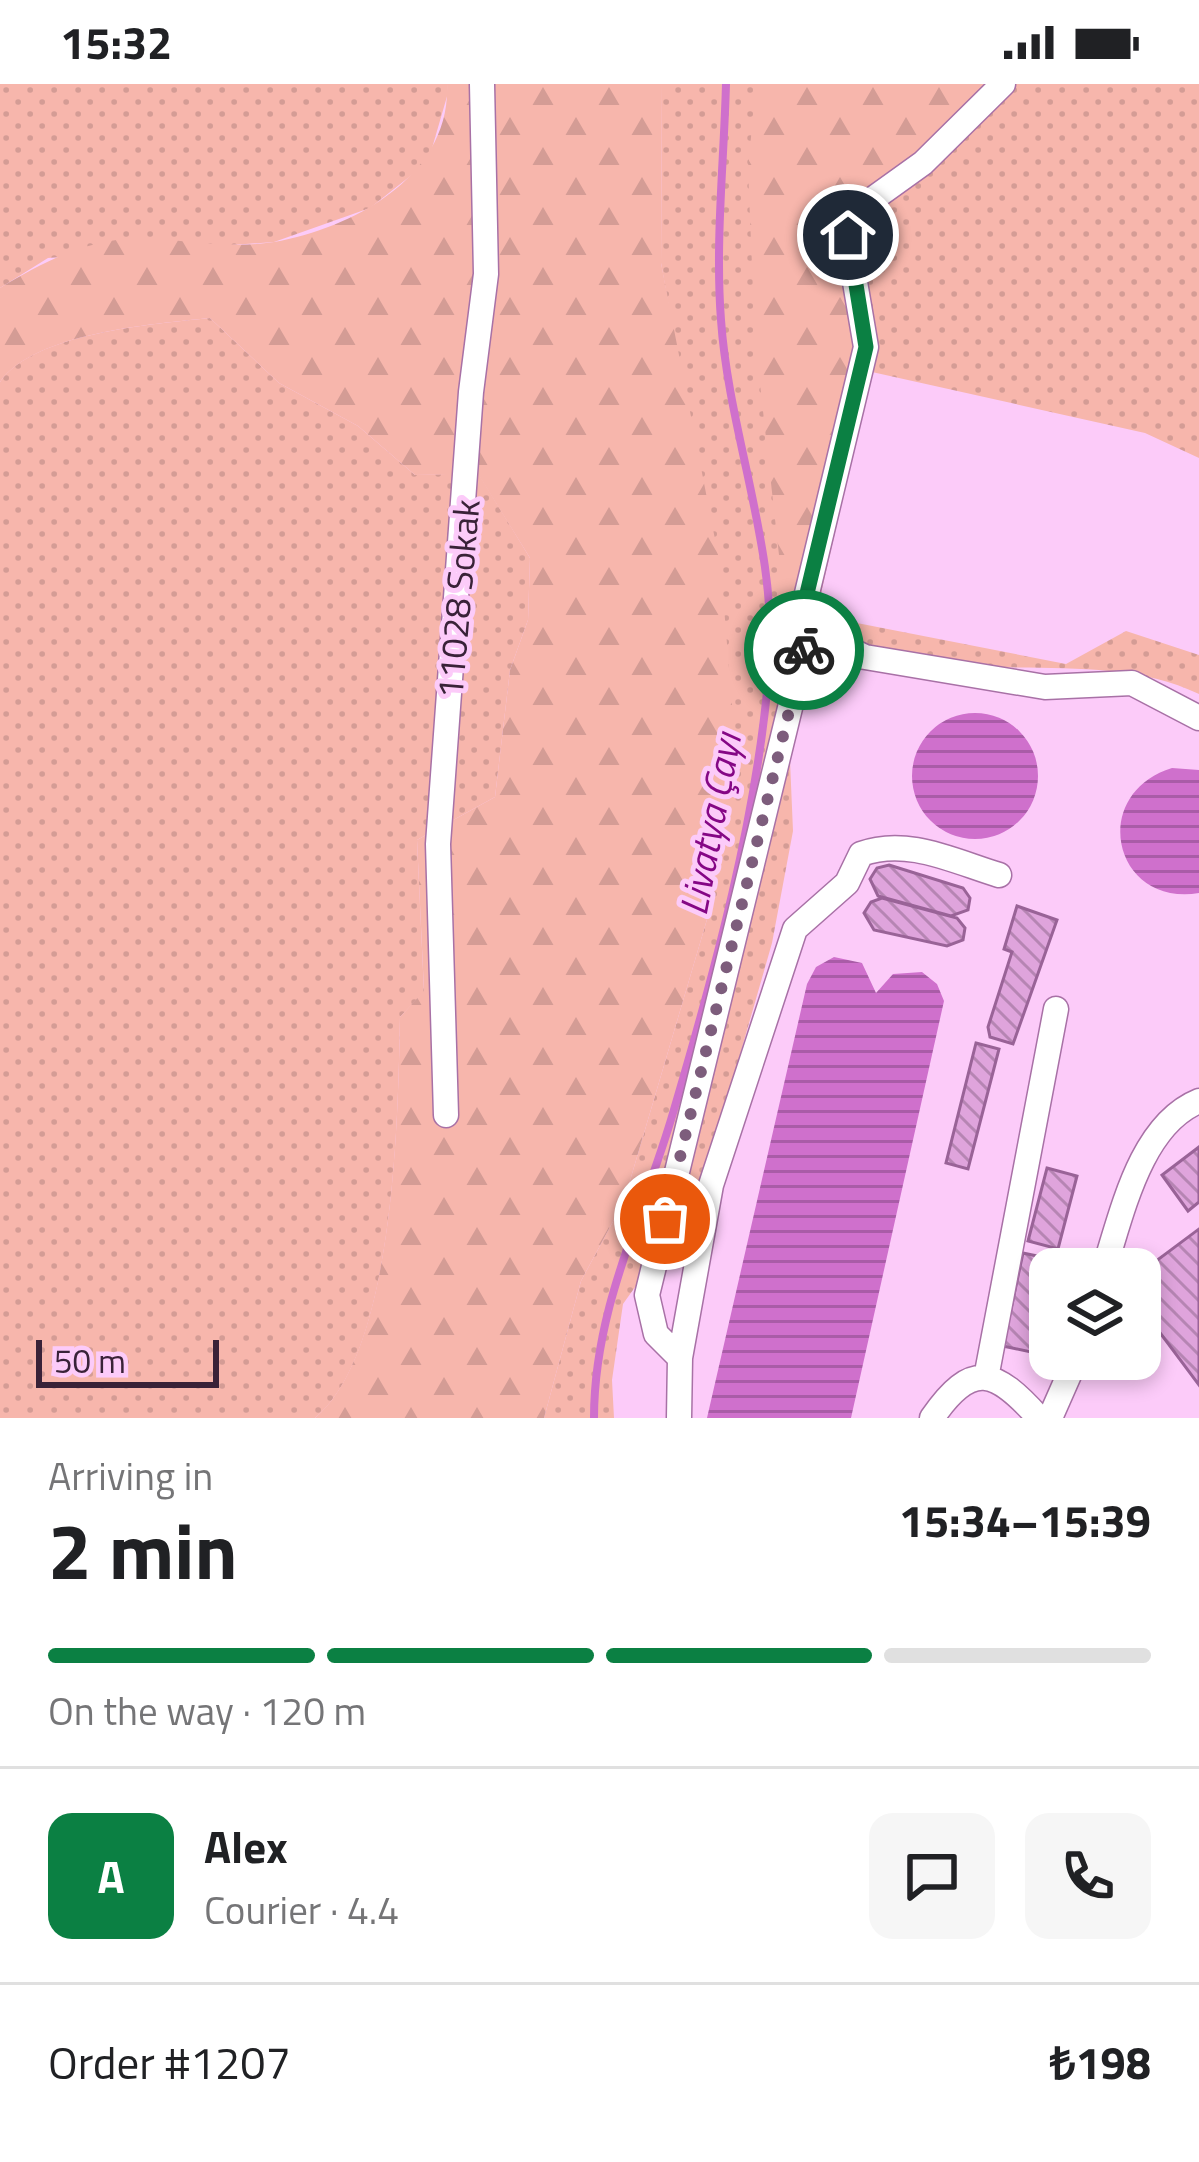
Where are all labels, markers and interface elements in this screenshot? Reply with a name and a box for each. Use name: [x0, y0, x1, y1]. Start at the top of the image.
text: 15:32: [60, 8, 172, 76]
pin: [797, 184, 899, 286]
icon: home: [815, 202, 881, 268]
street label: 11028 Sokak: [421, 497, 494, 701]
courier: [744, 590, 864, 710]
icon: bike: [771, 617, 837, 683]
water label: Livatya Çayı: [663, 726, 756, 920]
pin: [614, 1168, 716, 1270]
icon: bag: [632, 1186, 698, 1252]
map controls: [1029, 1248, 1161, 1380]
button: layers: [1029, 1248, 1161, 1380]
scale bar: [36, 1334, 219, 1387]
text: 50 m: [54, 1336, 126, 1386]
text: Arriving in: [48, 1446, 213, 1505]
text: 15:34–15:39: [899, 1486, 1151, 1554]
text: 2 min: [48, 1491, 238, 1609]
text: On the way · 120 m: [48, 1681, 366, 1740]
text: Alex: [204, 1812, 288, 1880]
button: chat: [869, 1813, 995, 1939]
button: phone: [1025, 1813, 1151, 1939]
text: A: [97, 1842, 125, 1910]
text: Courier · 4.4: [204, 1880, 399, 1939]
text: Order #1207: [48, 2028, 291, 2096]
text: ₺198: [1050, 2028, 1151, 2096]

